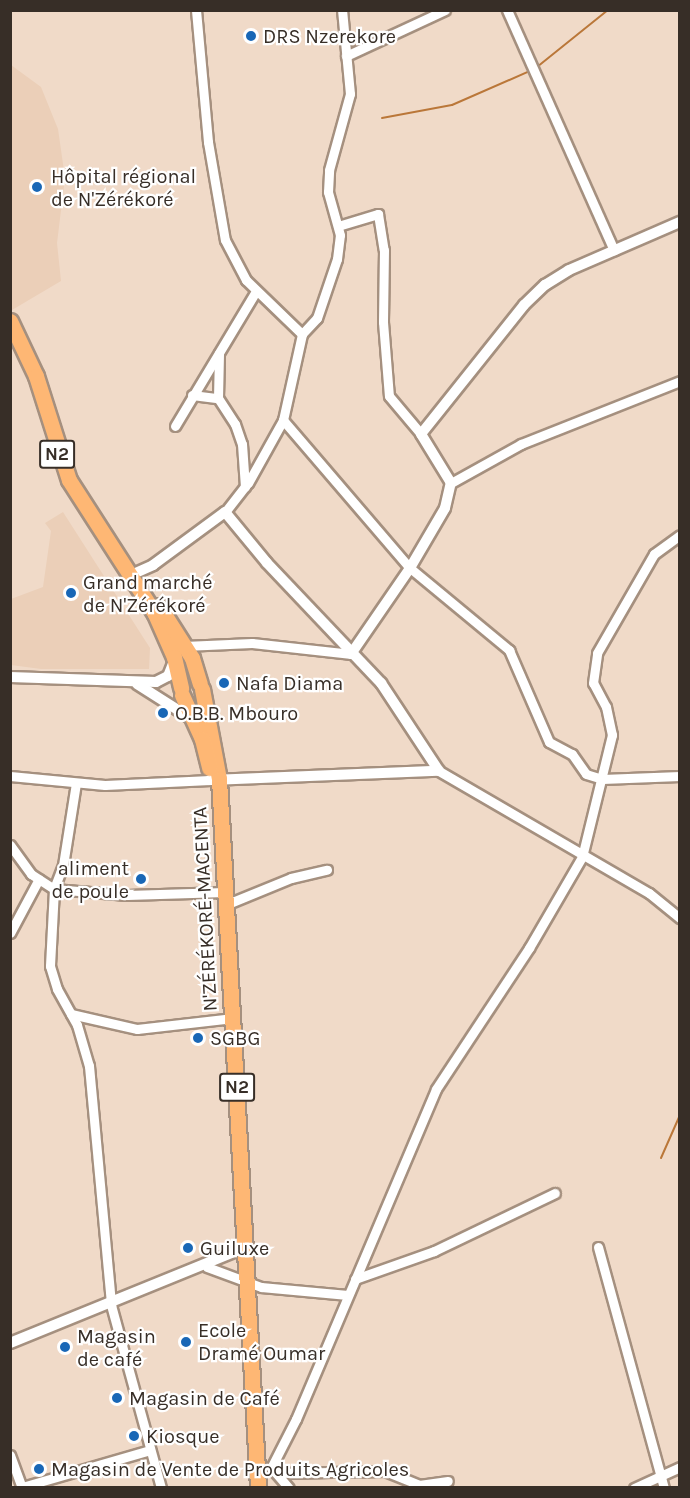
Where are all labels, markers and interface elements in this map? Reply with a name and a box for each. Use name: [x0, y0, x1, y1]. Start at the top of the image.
place label: DRS Nzerekore: [263, 24, 396, 48]
marker: DRS Nzerekore: [244, 29, 258, 43]
place label: Hôpital régional de N'Zérékoré: [51, 164, 196, 211]
marker: Hôpital régional de N'Zérékoré: [28, 178, 46, 196]
road number: N2: [39, 439, 75, 469]
place label: Grand marché de N'Zérékoré: [83, 570, 212, 617]
marker: Grand marché de N'Zérékoré: [64, 586, 78, 600]
place label: Nafa Diama: [236, 671, 343, 695]
marker: Nafa Diama: [217, 676, 231, 690]
place label: O.B.B. Mbouro: [175, 701, 298, 725]
marker: O.B.B. Mbouro: [156, 706, 170, 720]
street label: N'ZÉRÉKORÉ-MACENTA: [188, 806, 222, 1012]
place label: aliment de poule: [52, 856, 129, 903]
marker: aliment de poule: [134, 872, 148, 886]
place label: SGBG: [210, 1026, 260, 1050]
marker: SGBG: [191, 1031, 205, 1045]
road number: N2: [219, 1072, 255, 1102]
place label: Guiluxe: [200, 1236, 269, 1260]
marker: Guiluxe: [181, 1241, 195, 1255]
place label: Ecole Dramé Oumar: [198, 1318, 325, 1365]
place label: Magasin de café: [77, 1324, 156, 1371]
marker: Ecole Dramé Oumar: [179, 1335, 193, 1349]
marker: Magasin de café: [58, 1340, 72, 1354]
place label: Magasin de Café: [129, 1386, 280, 1410]
marker: Magasin de Café: [110, 1391, 124, 1405]
place label: Kiosque: [146, 1424, 220, 1448]
marker: Kiosque: [127, 1429, 141, 1443]
place label: Magasin de Vente de Produits Agricoles: [51, 1457, 409, 1481]
marker: Magasin de Vente de Produits Agricoles: [32, 1462, 46, 1476]

